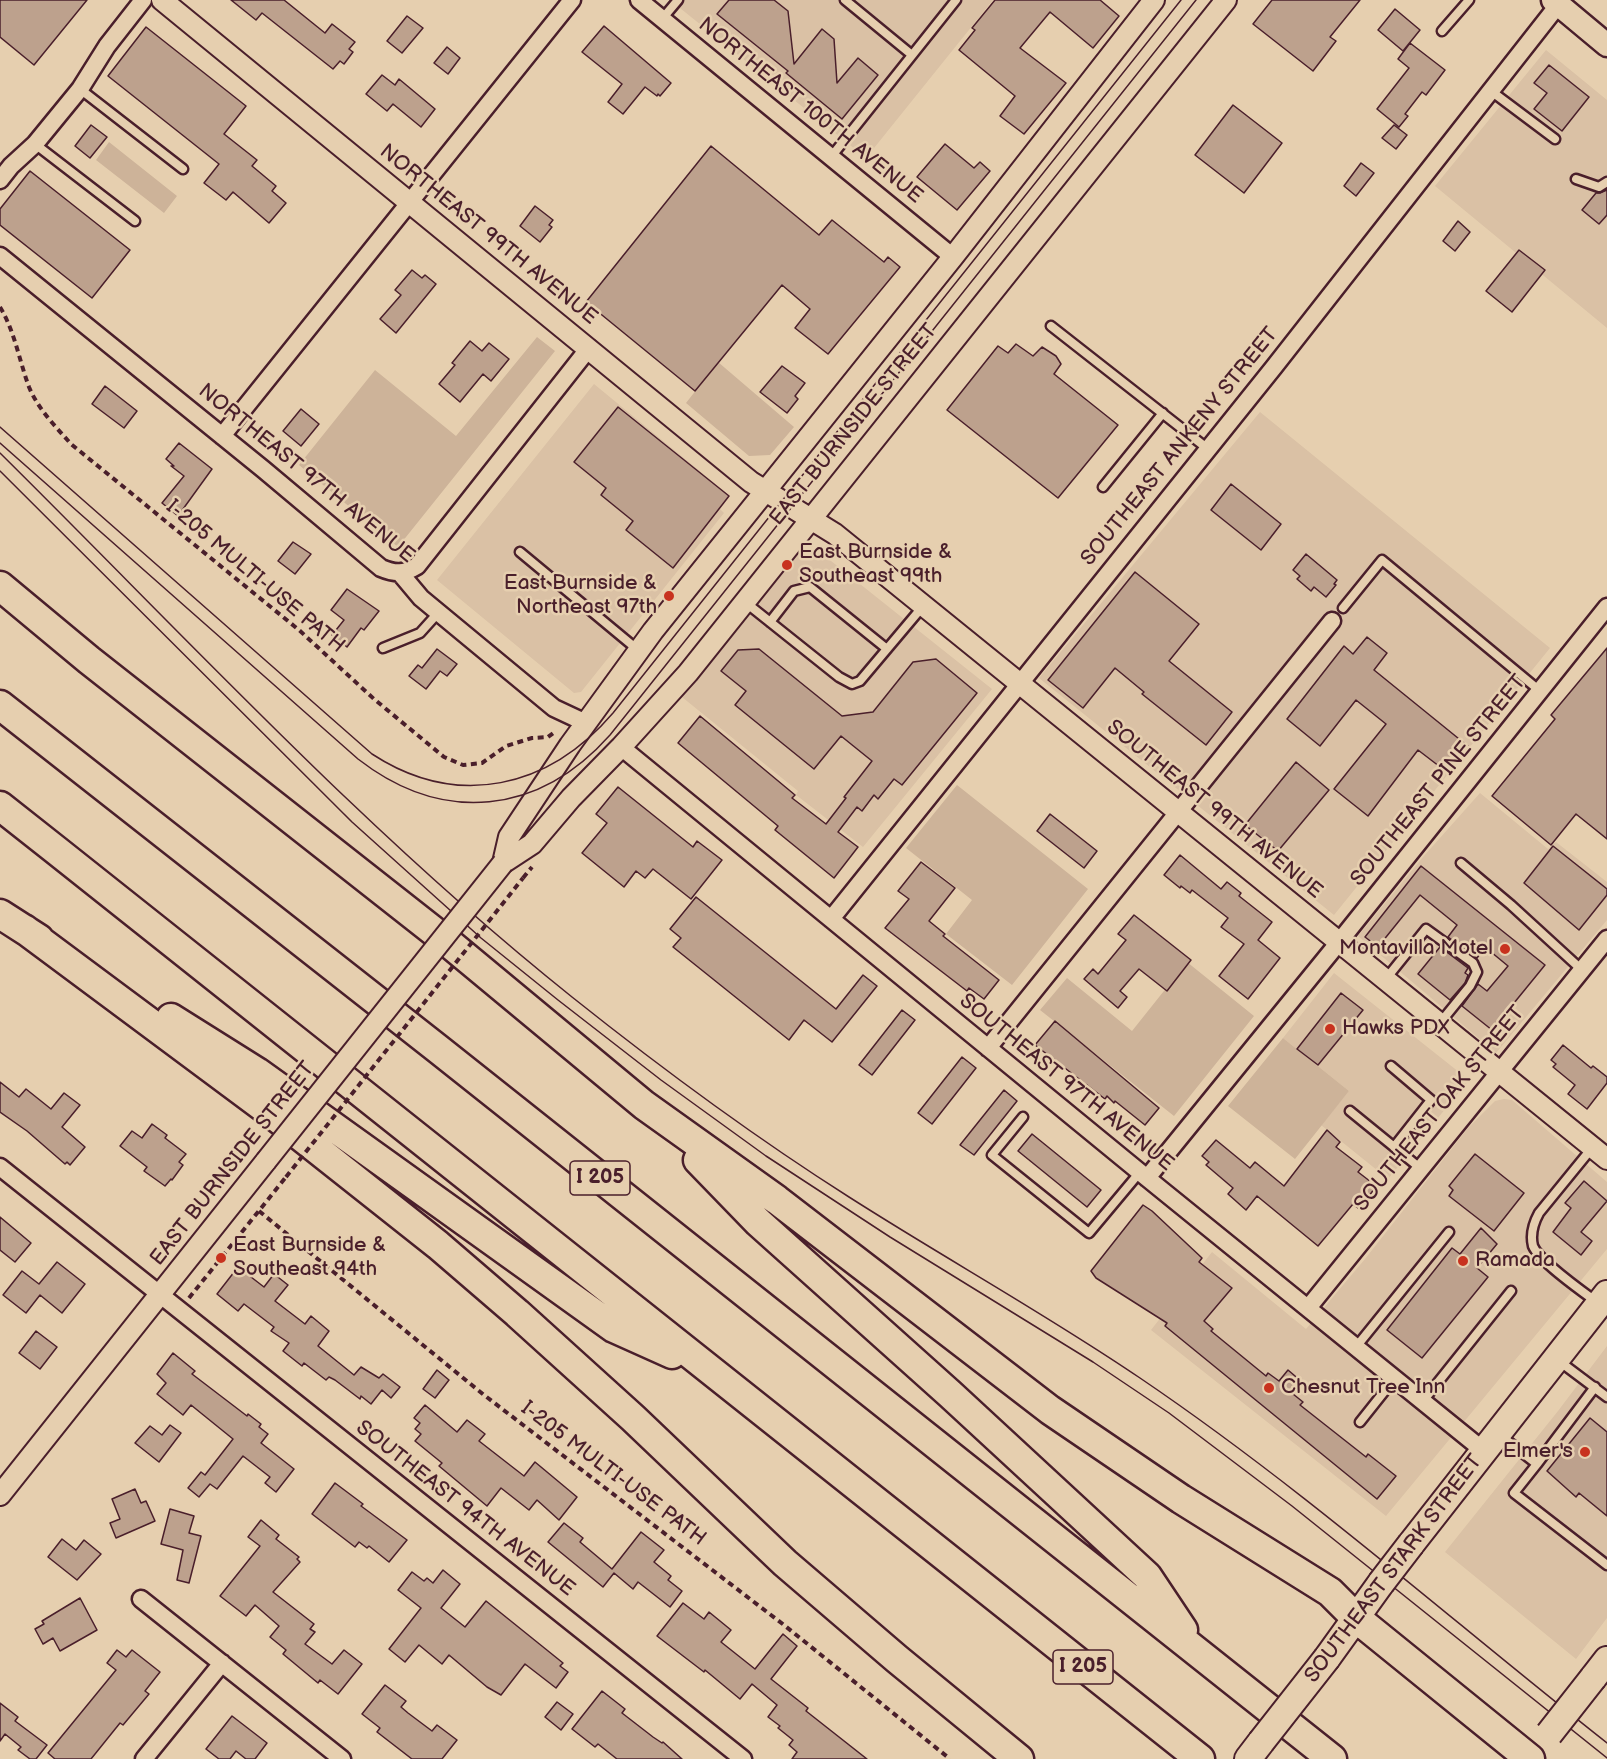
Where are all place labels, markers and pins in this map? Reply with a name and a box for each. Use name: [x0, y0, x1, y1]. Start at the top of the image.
place label: East Burnside & Southeast 99th: [799, 540, 952, 590]
marker: East Burnside & Southeast 99th: [780, 558, 794, 572]
place label: East Burnside & Northeast 97th: [504, 571, 657, 621]
marker: East Burnside & Northeast 97th: [662, 589, 676, 603]
place label: Montavilla Motel: [1339, 936, 1493, 962]
marker: Montavilla Motel: [1498, 942, 1512, 956]
place label: Hawks PDX: [1342, 1016, 1449, 1042]
marker: Hawks PDX: [1323, 1022, 1337, 1036]
place label: East Burnside & Southeast 94th: [233, 1233, 386, 1283]
place label: Ramada: [1475, 1248, 1555, 1274]
marker: East Burnside & Southeast 94th: [214, 1251, 228, 1265]
marker: Ramada: [1456, 1254, 1470, 1268]
place label: Chesnut Tree Inn: [1281, 1375, 1445, 1401]
marker: Chesnut Tree Inn: [1262, 1381, 1276, 1395]
place label: Elmer's: [1503, 1439, 1573, 1465]
marker: Elmer's: [1578, 1445, 1592, 1459]

